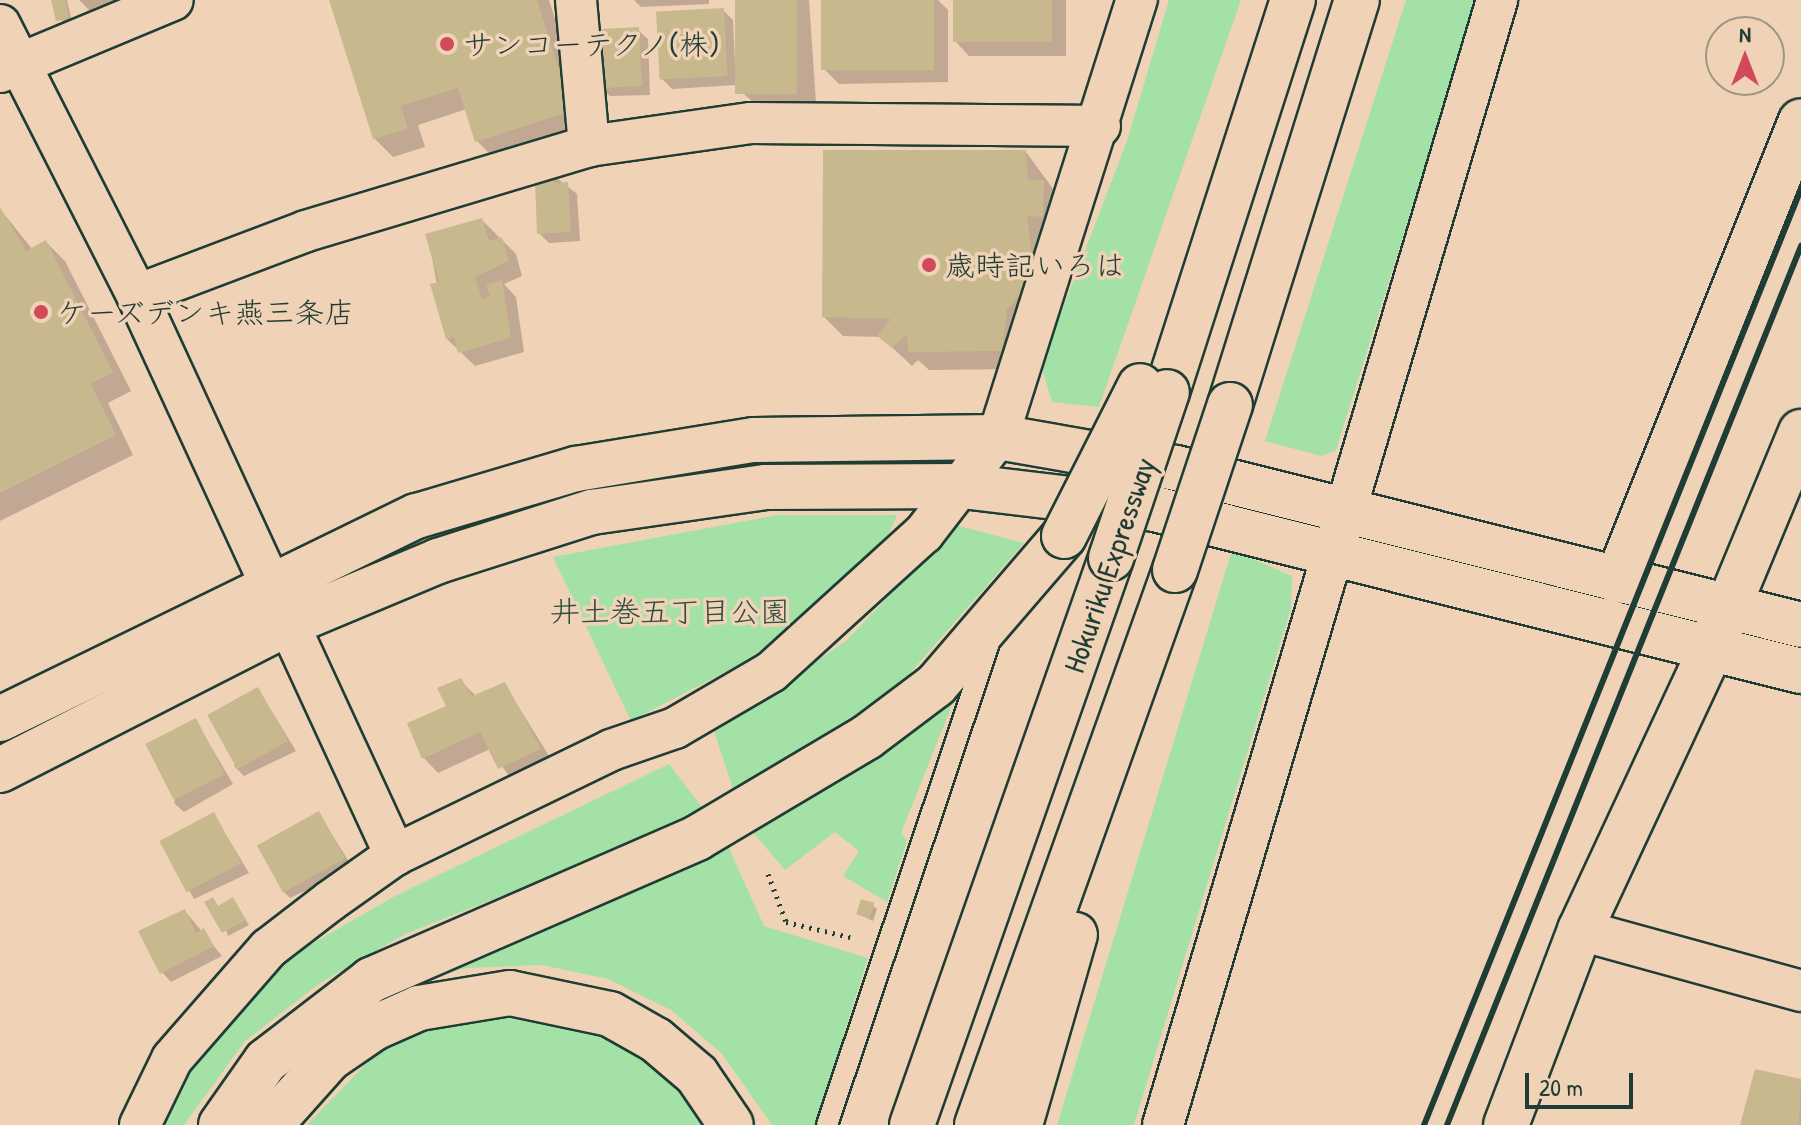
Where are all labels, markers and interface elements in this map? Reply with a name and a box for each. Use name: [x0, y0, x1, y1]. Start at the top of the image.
north arrow: [1705, 16, 1785, 96]
text: N: [1739, 19, 1751, 49]
place label: サンコーテクノ(株): [463, 26, 724, 62]
marker: サンコーテクノ(株): [438, 35, 456, 53]
place label: 歳時記いろは: [945, 247, 1125, 283]
marker: 歳時記いろは: [920, 256, 938, 274]
place label: ケーズデンキ燕三条店: [57, 294, 357, 330]
marker: ケーズデンキ燕三条店: [32, 303, 50, 321]
street label: Hokuriku Expressway: [1055, 453, 1163, 677]
park label: 井土巻五丁目公園: [550, 593, 790, 629]
scale bar: [1529, 1057, 1637, 1107]
text: 20 m: [1539, 1071, 1583, 1103]

